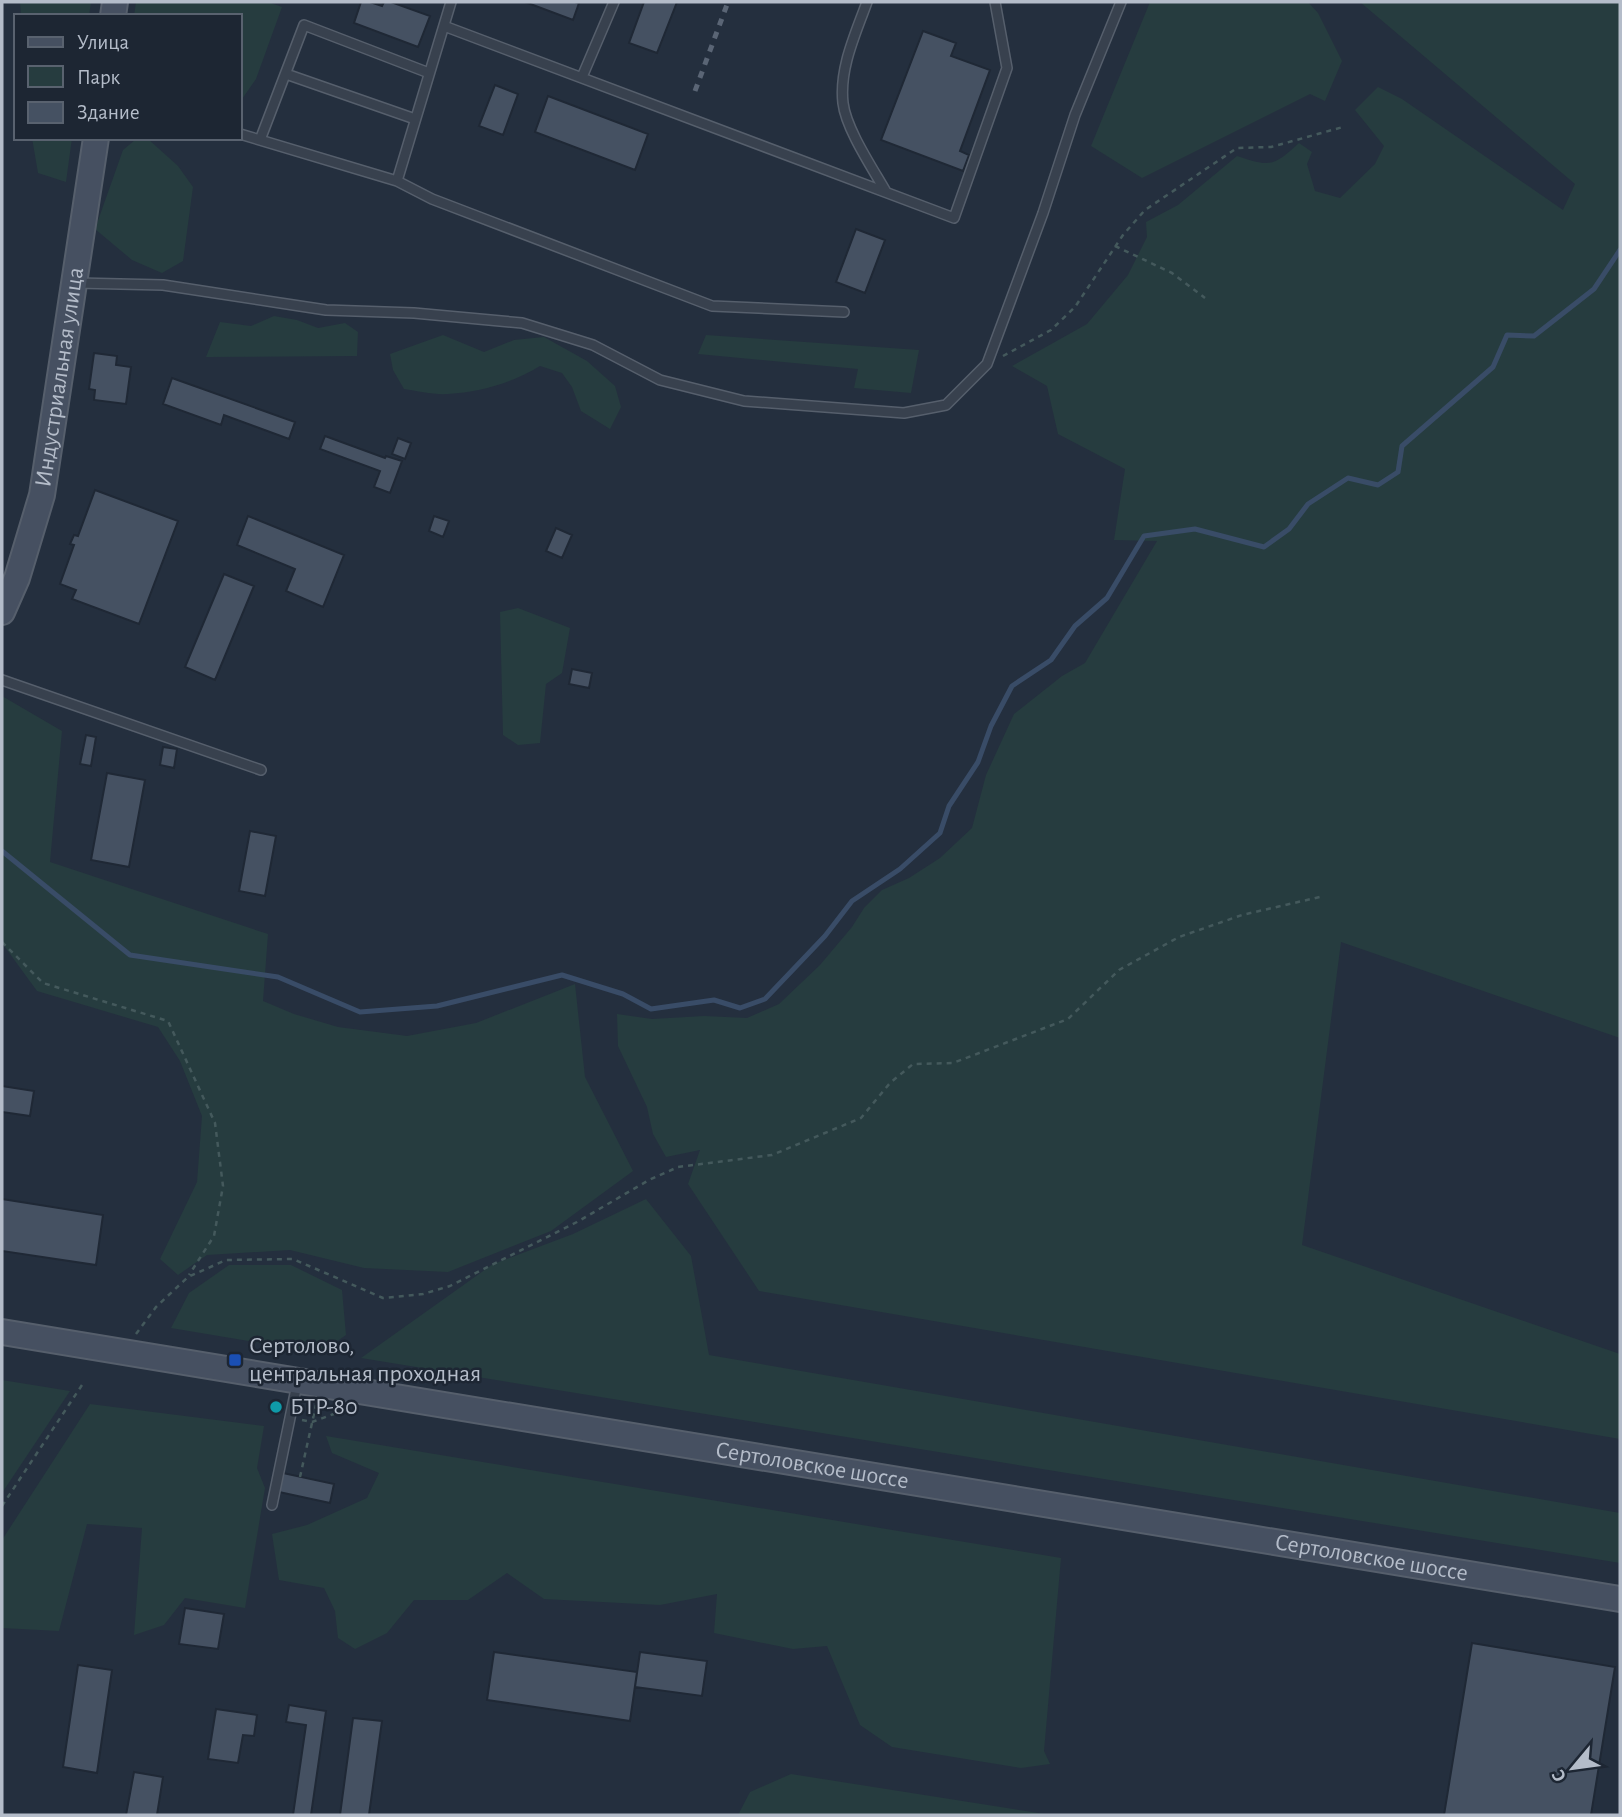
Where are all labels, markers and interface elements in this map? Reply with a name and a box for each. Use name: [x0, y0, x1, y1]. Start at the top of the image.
legend: [14, 14, 242, 140]
text: Улица: [77, 32, 130, 53]
text: Парк: [77, 67, 121, 88]
text: Здание: [77, 102, 140, 123]
street label: Индустриальная улица: [31, 266, 88, 489]
place label: Сертолово, центральная проходная: [249, 1334, 481, 1386]
marker: Сертолово, центральная проходная: [227, 1352, 243, 1368]
place label: БТР-80: [290, 1395, 358, 1419]
marker: БТР-80: [268, 1399, 284, 1415]
street label: Сертоловское шоссе: [714, 1438, 910, 1493]
street label: Сертоловское шоссе: [1273, 1530, 1470, 1586]
north arrow: [1538, 1733, 1608, 1803]
text: С: [1549, 1766, 1570, 1785]

